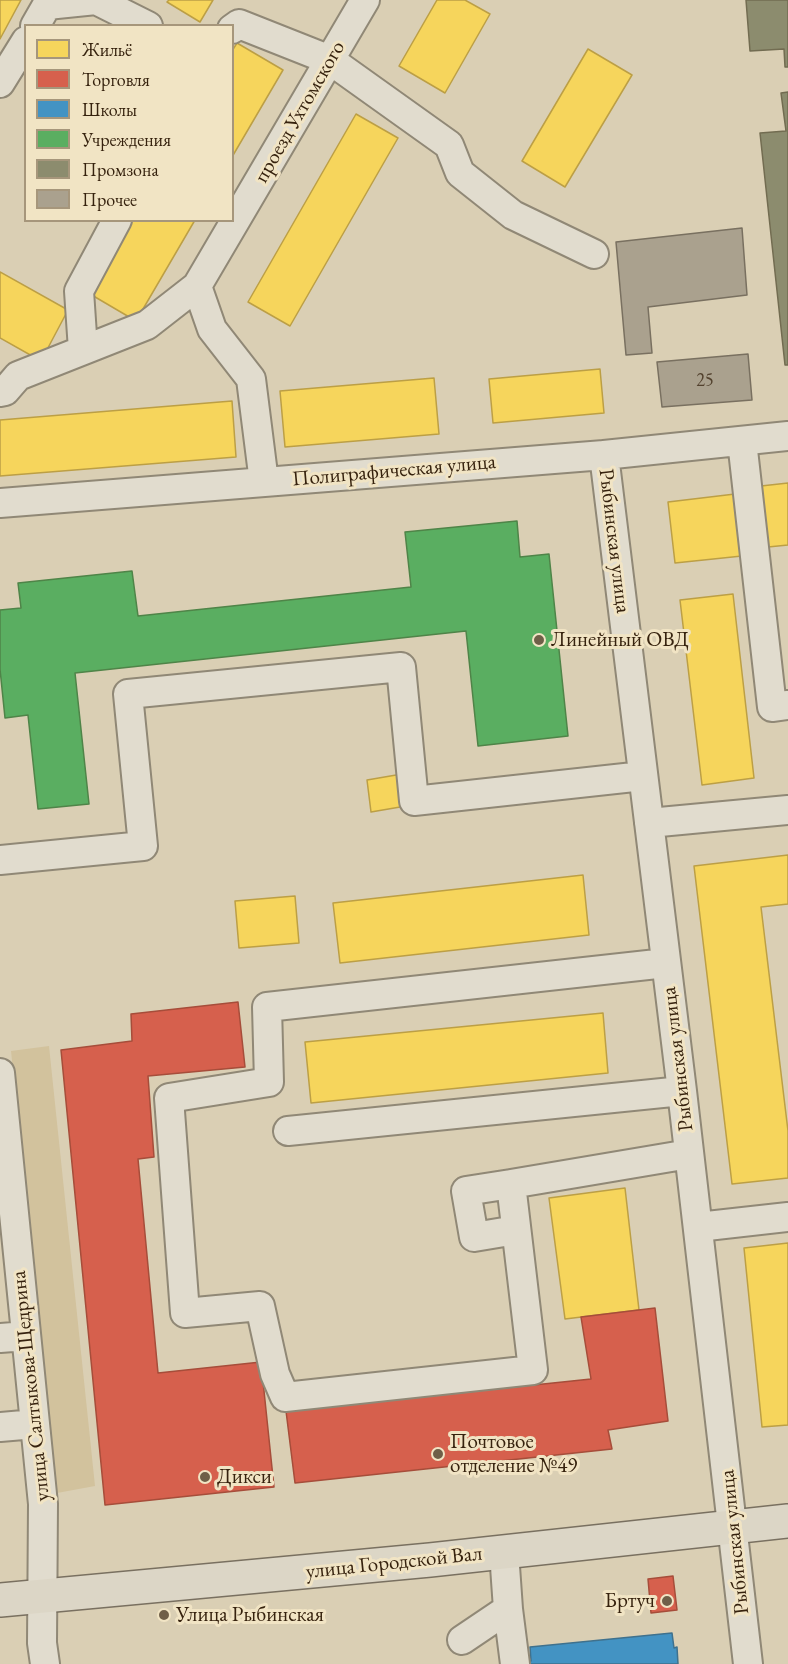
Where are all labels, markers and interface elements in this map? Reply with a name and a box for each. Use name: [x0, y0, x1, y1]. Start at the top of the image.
legend: [24, 24, 234, 222]
street label: проезд Ухтомского: [249, 37, 351, 187]
text: Жильё: [82, 38, 132, 61]
text: Торговля: [82, 68, 150, 91]
text: Школы: [82, 98, 137, 121]
text: Учреждения: [82, 128, 171, 151]
text: Промзона: [82, 158, 159, 181]
text: Прочее: [82, 188, 137, 211]
house number: 25: [696, 370, 714, 392]
street label: Полиграфическая улица: [291, 450, 497, 492]
street label: Рыбинская улица: [593, 467, 635, 615]
place label: Линейный ОВД: [551, 627, 689, 653]
marker: Линейный ОВД: [532, 633, 546, 647]
street label: Рыбинская улица: [657, 985, 699, 1133]
street label: улица Салтыкова-Щедрина: [6, 1269, 56, 1503]
place label: Почтовое отделение №49: [450, 1429, 577, 1479]
marker: Почтовое отделение №49: [431, 1447, 445, 1461]
place label: Дикси: [217, 1464, 272, 1490]
street label: Рыбинская улица: [715, 1468, 755, 1616]
marker: Дикси: [198, 1470, 212, 1484]
street label: улица Городской Вал: [305, 1541, 483, 1585]
place label: Бртуч: [605, 1588, 655, 1614]
marker: Бртуч: [660, 1594, 674, 1608]
place label: Улица Рыбинская: [176, 1602, 324, 1628]
marker: Улица Рыбинская: [157, 1608, 171, 1622]

